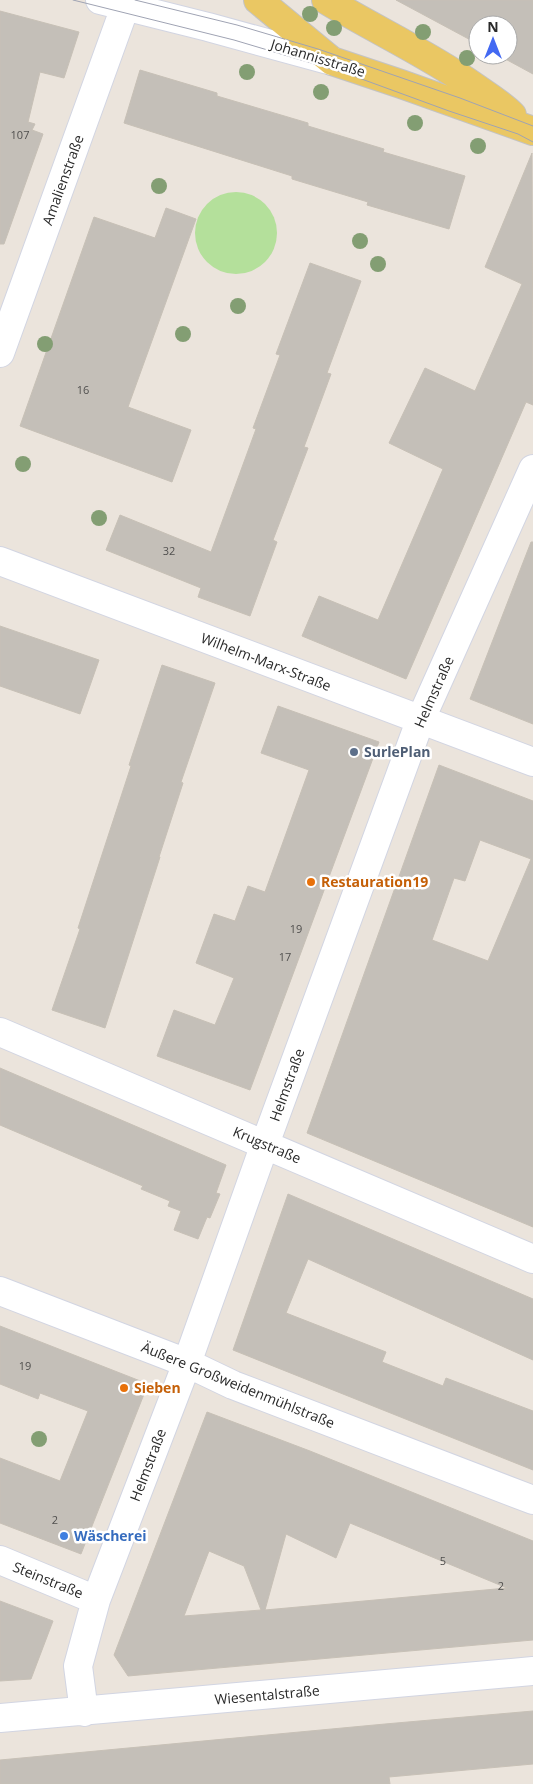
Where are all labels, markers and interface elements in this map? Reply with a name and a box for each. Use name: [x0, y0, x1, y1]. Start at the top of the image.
north arrow: [468, 15, 518, 65]
text: N: [487, 17, 499, 36]
street label: Johannisstraße: [267, 34, 368, 81]
house number: 107: [11, 127, 29, 142]
street label: Amalienstraße: [37, 132, 88, 228]
house number: 16: [77, 382, 89, 397]
house number: 32: [163, 543, 175, 558]
street label: Wilhelm-Marx-Straße: [198, 628, 334, 695]
street label: Helmstraße: [409, 653, 458, 731]
place label: SurlePlan: [364, 742, 431, 761]
marker: SurlePlan: [348, 746, 360, 758]
place label: Restauration19: [321, 872, 428, 891]
marker: Restauration19: [305, 876, 317, 888]
house number: 19: [290, 921, 302, 936]
house number: 17: [279, 949, 291, 964]
street label: Helmstraße: [265, 1046, 309, 1124]
street label: Krugstraße: [230, 1122, 304, 1167]
street label: Äußere Großweidenmühlstraße: [139, 1337, 338, 1432]
house number: 19: [19, 1358, 31, 1373]
place label: Sieben: [134, 1378, 181, 1397]
marker: Sieben: [118, 1382, 130, 1394]
street label: Helmstraße: [125, 1426, 170, 1504]
house number: 2: [52, 1512, 58, 1527]
place label: Wäscherei: [74, 1526, 147, 1545]
marker: Wäscherei: [58, 1530, 70, 1542]
house number: 5: [440, 1553, 446, 1568]
street label: Steinstraße: [10, 1557, 86, 1602]
house number: 2: [498, 1578, 504, 1593]
street label: Wiesentalstraße: [214, 1680, 320, 1709]

